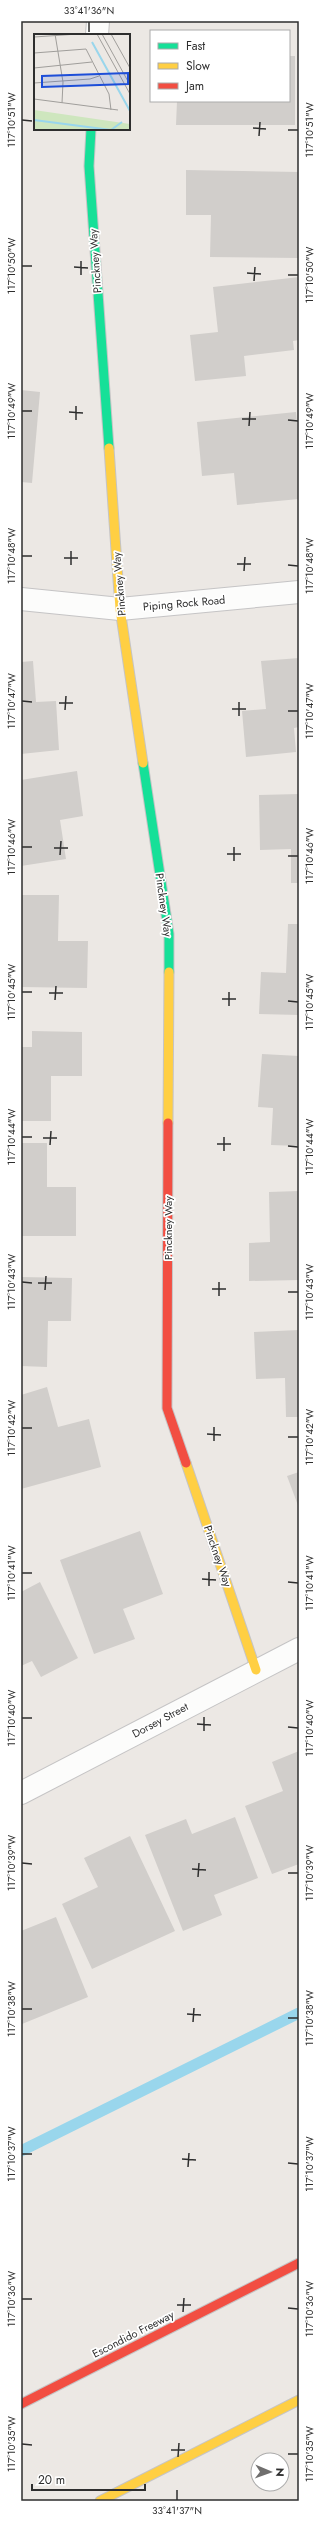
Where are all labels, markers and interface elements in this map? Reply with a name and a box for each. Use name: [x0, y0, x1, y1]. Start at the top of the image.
text: 33°41'36"N: [64, 3, 114, 18]
legend: [150, 30, 290, 102]
inset map: [34, 34, 130, 130]
text: Fast: [186, 37, 205, 55]
text: Slow: [186, 57, 211, 75]
text: Jam: [184, 77, 204, 95]
text: 117°10'51"W: [4, 92, 19, 148]
text: 117°10'51"W: [302, 102, 317, 158]
street label: Pinckney Way: [85, 228, 105, 294]
text: 117°10'50"W: [4, 238, 19, 294]
text: 117°10'50"W: [302, 247, 317, 303]
text: 117°10'49"W: [4, 383, 19, 439]
text: 117°10'49"W: [302, 393, 317, 449]
text: 117°10'48"W: [4, 528, 19, 584]
text: 117°10'48"W: [302, 538, 317, 594]
street label: Pinckney Way: [108, 551, 130, 617]
street label: Piping Rock Road: [142, 591, 226, 615]
text: 117°10'47"W: [4, 673, 19, 729]
text: 117°10'47"W: [302, 683, 317, 739]
text: 117°10'46"W: [4, 819, 19, 875]
text: 117°10'46"W: [302, 828, 317, 884]
street label: Pinckney Way: [152, 872, 176, 938]
text: 117°10'45"W: [4, 964, 19, 1020]
text: 117°10'45"W: [302, 974, 317, 1030]
text: 117°10'44"W: [4, 1109, 19, 1165]
text: 117°10'44"W: [302, 1119, 317, 1175]
street label: Pinckney Way: [160, 1196, 176, 1260]
text: 117°10'43"W: [4, 1254, 19, 1310]
text: 117°10'43"W: [302, 1264, 317, 1320]
text: 117°10'42"W: [4, 1400, 19, 1456]
text: 117°10'42"W: [302, 1409, 317, 1465]
street label: Pinckney Way: [200, 1523, 236, 1589]
text: 117°10'41"W: [4, 1545, 19, 1601]
text: 117°10'41"W: [302, 1555, 317, 1611]
text: 117°10'40"W: [4, 1690, 19, 1746]
street label: Dorsey Street: [129, 1698, 191, 1742]
text: 117°10'40"W: [302, 1700, 317, 1756]
text: 117°10'39"W: [4, 1835, 19, 1891]
text: 117°10'39"W: [302, 1845, 317, 1901]
text: 117°10'38"W: [4, 1981, 19, 2037]
text: 117°10'38"W: [302, 1990, 317, 2046]
text: 117°10'37"W: [4, 2126, 19, 2182]
text: 117°10'37"W: [302, 2136, 317, 2192]
text: 117°10'36"W: [4, 2271, 19, 2327]
text: 117°10'36"W: [302, 2281, 317, 2337]
street label: Escondido Freeway: [89, 2306, 177, 2362]
text: 117°10'35"W: [4, 2416, 19, 2472]
text: 117°10'35"W: [302, 2426, 317, 2482]
north arrow: [250, 2452, 290, 2492]
scale bar: [32, 2466, 145, 2492]
text: N: [272, 2468, 288, 2477]
text: 20 m: [38, 2471, 65, 2489]
text: 33°41'37"N: [152, 2503, 202, 2518]

